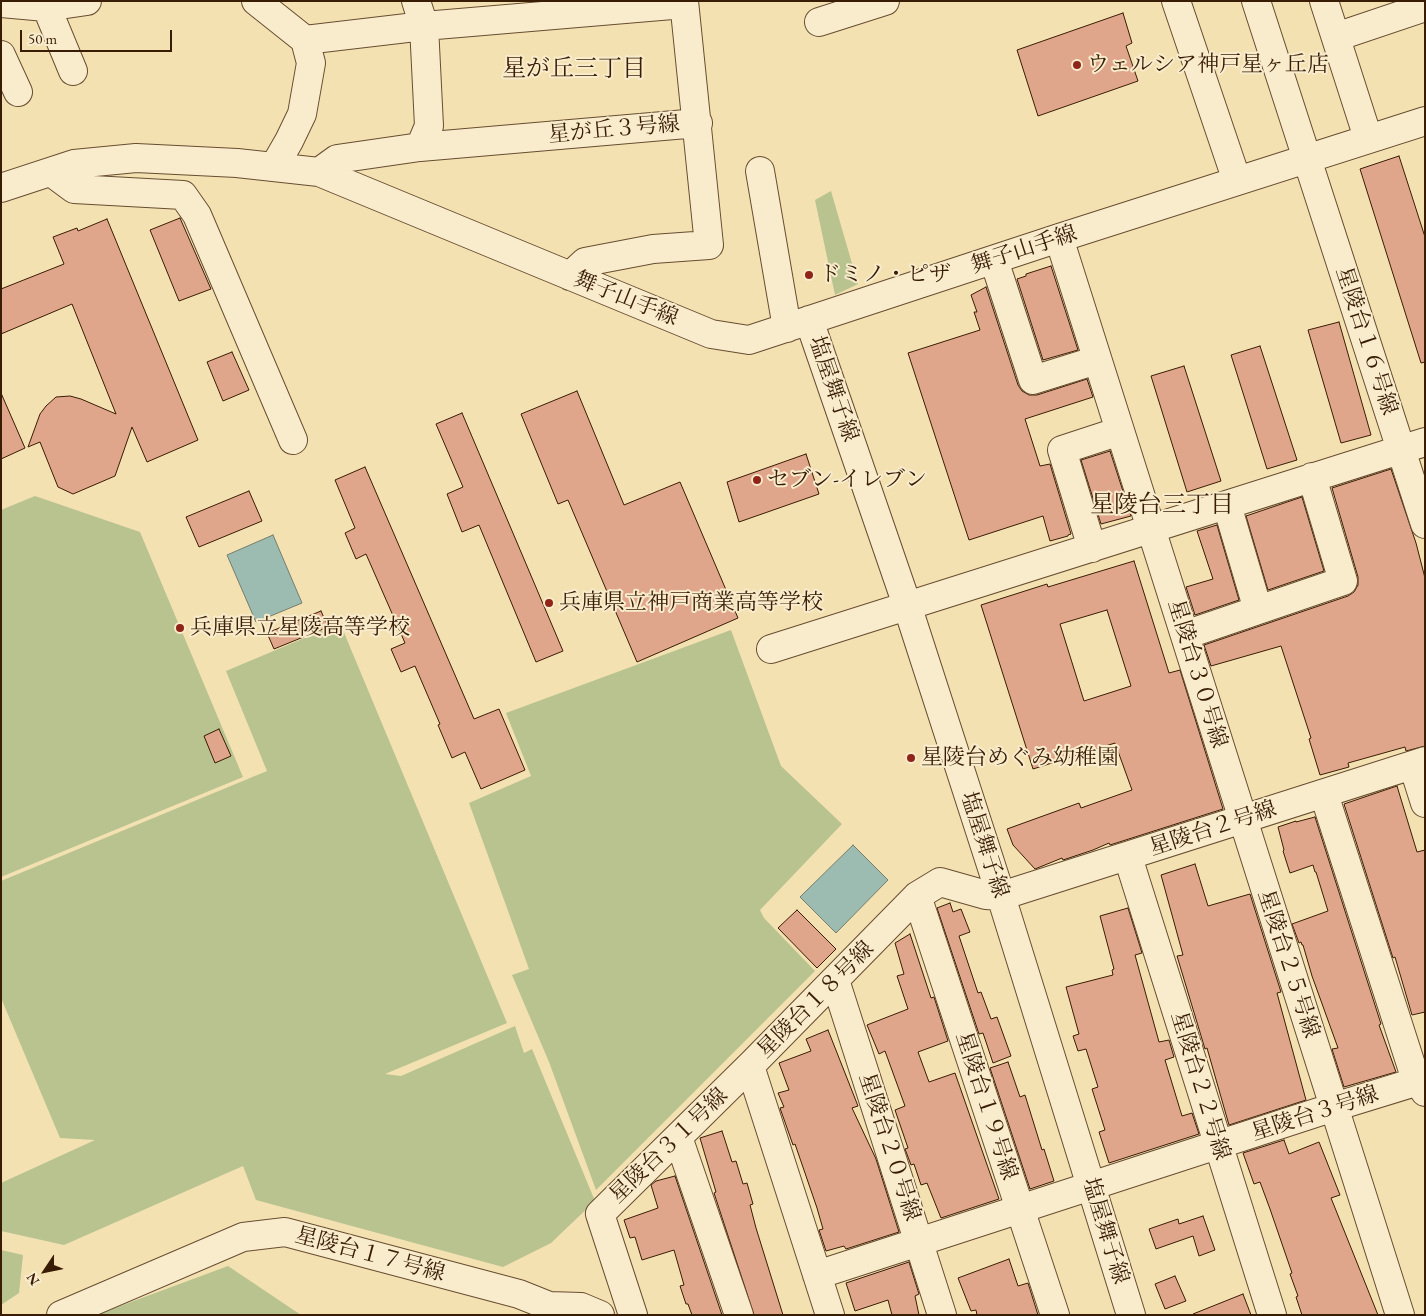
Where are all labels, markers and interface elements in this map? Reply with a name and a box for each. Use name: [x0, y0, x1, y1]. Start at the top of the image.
scale bar: [22, 20, 175, 52]
text: 50 m: [28, 29, 57, 48]
place label: ウェルシア神戸星ヶ丘店: [1087, 52, 1329, 78]
district label: 星が丘三丁目: [502, 55, 646, 83]
marker: ウェルシア神戸星ヶ丘店: [1071, 59, 1083, 71]
street label: 星が丘３号線: [547, 111, 681, 149]
street label: 舞子山手線: [968, 220, 1080, 280]
place label: ドミノ・ピザ: [819, 262, 951, 288]
street label: 星陵台１６号線: [1330, 264, 1402, 418]
street label: 舞子山手線: [570, 266, 682, 332]
marker: ドミノ・ピザ: [803, 269, 815, 281]
street label: 塩屋舞子線: [803, 333, 863, 445]
place label: セブン-イレブン: [767, 467, 927, 493]
marker: セブン-イレブン: [751, 474, 763, 486]
district label: 星陵台三丁目: [1090, 491, 1234, 519]
place label: 兵庫県立神戸商業高等学校: [559, 590, 823, 616]
marker: 兵庫県立神戸商業高等学校: [543, 597, 555, 609]
street label: 星陵台３０号線: [1162, 597, 1232, 751]
place label: 兵庫県立星陵高等学校: [190, 615, 410, 641]
marker: 兵庫県立星陵高等学校: [174, 622, 186, 634]
place label: 星陵台めぐみ幼稚園: [921, 745, 1119, 771]
marker: 星陵台めぐみ幼稚園: [905, 752, 917, 764]
street label: 塩屋舞子線: [954, 789, 1014, 901]
street label: 星陵台２号線: [1146, 796, 1280, 862]
street label: 星陵台２５号線: [1252, 887, 1324, 1041]
street label: 星陵台１８号線: [752, 936, 880, 1064]
street label: 星陵台２２号線: [1165, 1009, 1235, 1163]
street label: 星陵台１９号線: [950, 1029, 1022, 1183]
street label: 星陵台２０号線: [853, 1070, 925, 1224]
street label: 星陵台３号線: [1248, 1081, 1382, 1147]
street label: 星陵台３１号線: [604, 1083, 734, 1209]
street label: 塩屋舞子線: [1076, 1175, 1134, 1287]
street label: 星陵台１７号線: [292, 1222, 448, 1288]
north arrow: [20, 1246, 70, 1296]
text: N: [22, 1270, 43, 1289]

